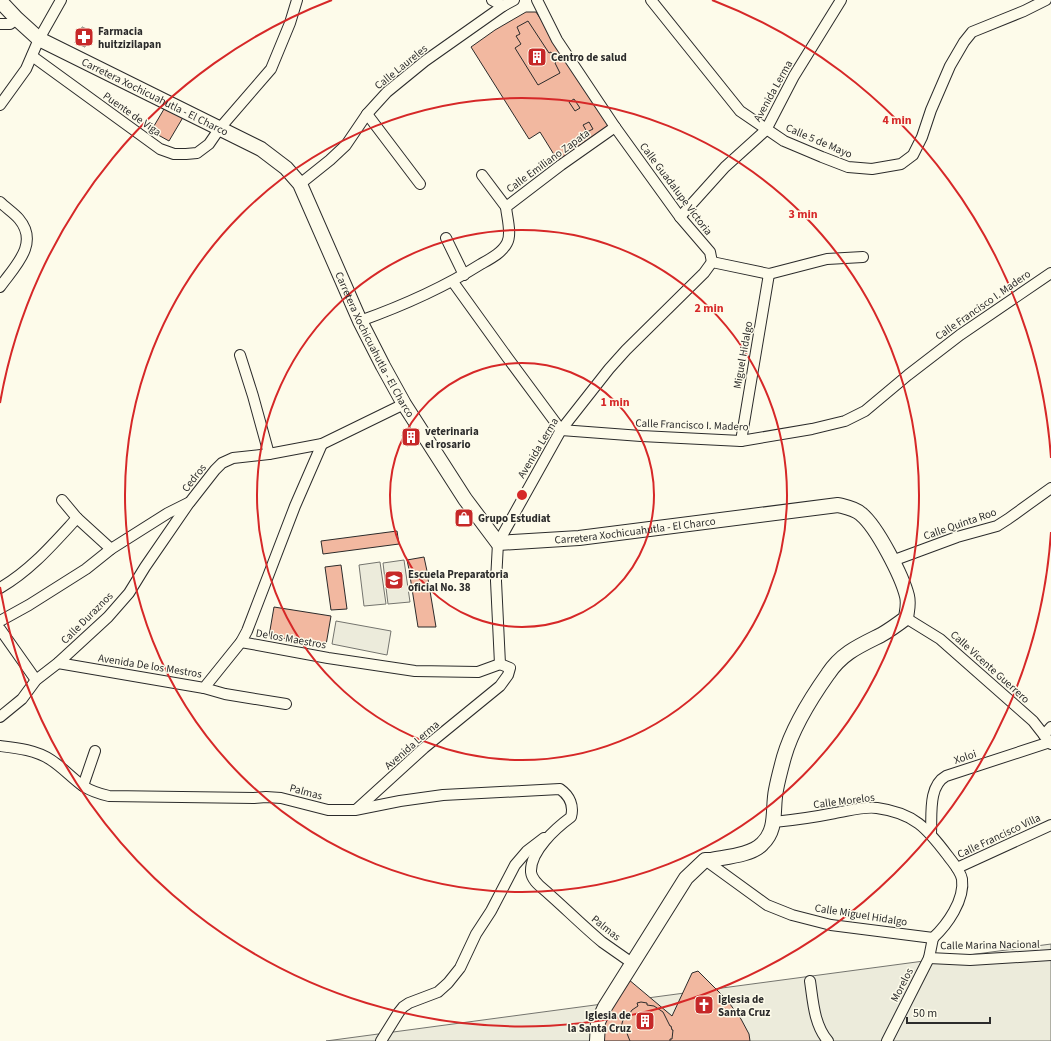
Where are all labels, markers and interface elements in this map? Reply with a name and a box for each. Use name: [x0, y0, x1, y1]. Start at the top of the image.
place label: Farmacia huitzizilapan: [98, 24, 161, 52]
pharmacy icon: Farmacia huitzizilapan: [73, 26, 95, 48]
street label: Calle Laureles: [371, 41, 431, 93]
building icon: Centro de salud: [526, 46, 548, 68]
place label: Centro de salud: [551, 50, 627, 65]
street label: Carretera Xochicuahutla - El Charco: [79, 54, 231, 139]
street label: Avenida Lerma: [750, 58, 796, 124]
street label: Puente de Viga: [100, 88, 164, 140]
text: 4 min: [882, 112, 912, 129]
street label: Calle 5 de Mayo: [783, 120, 855, 162]
street label: Calle Emiliano Zapata: [503, 126, 593, 196]
street label: Calle Guadalupe Victoria: [636, 140, 716, 238]
text: 3 min: [788, 206, 818, 223]
street label: Calle Francisco I. Madero: [932, 266, 1034, 344]
street label: Carretera Xochicuahutla - El Charco: [332, 269, 418, 420]
text: 2 min: [694, 300, 724, 317]
street label: Miguel Hidalgo: [730, 320, 756, 390]
text: 1 min: [600, 394, 630, 411]
street label: Avenida Lerma: [514, 415, 562, 481]
street label: Calle Francisco I. Madero: [635, 416, 749, 434]
place label: veterinaria el rosario: [425, 424, 479, 452]
building icon: veterinaria el rosario: [400, 426, 422, 448]
street label: Cedros: [178, 460, 210, 495]
centre of rings: [515, 488, 529, 502]
street label: Calle Quinta Roo: [921, 504, 999, 544]
shop icon: Grupo Estudiat: [453, 507, 475, 529]
place label: Grupo Estudiat: [478, 511, 551, 526]
street label: Carretera Xochicuahutla - El Charco: [554, 513, 716, 547]
place label: Escuela Preparatoria oficial No. 38: [408, 567, 509, 595]
school or university icon: Escuela Preparatoria oficial No. 38: [383, 569, 405, 591]
street label: Calle Duraznos: [58, 588, 117, 647]
street label: De los Maestros: [255, 625, 328, 653]
street label: Calle Vicente Guerrero: [947, 627, 1033, 707]
street label: Avenida De los Mestros: [97, 650, 203, 682]
street label: Avenida Lerma: [381, 717, 443, 773]
street label: Xoloi: [952, 746, 978, 768]
street label: Palmas: [288, 780, 324, 804]
street label: Calle Morelos: [813, 790, 876, 812]
street label: Calle Francisco Villa: [955, 810, 1043, 862]
street label: Calle Miguel Hidalgo: [814, 900, 908, 930]
street label: Palmas: [588, 912, 624, 945]
street label: Calle Marina Nacional: [940, 937, 1040, 953]
street label: Morelos: [887, 965, 917, 1005]
place label: Iglesia de Santa Cruz: [718, 992, 770, 1020]
church icon: Iglesia de Santa Cruz: [693, 994, 715, 1016]
scale bar: [907, 999, 990, 1025]
text: 50 m: [913, 1005, 937, 1022]
place label: Iglesia de la Santa Cruz: [568, 1008, 631, 1036]
building icon: Iglesia de la Santa Cruz: [634, 1010, 656, 1032]

